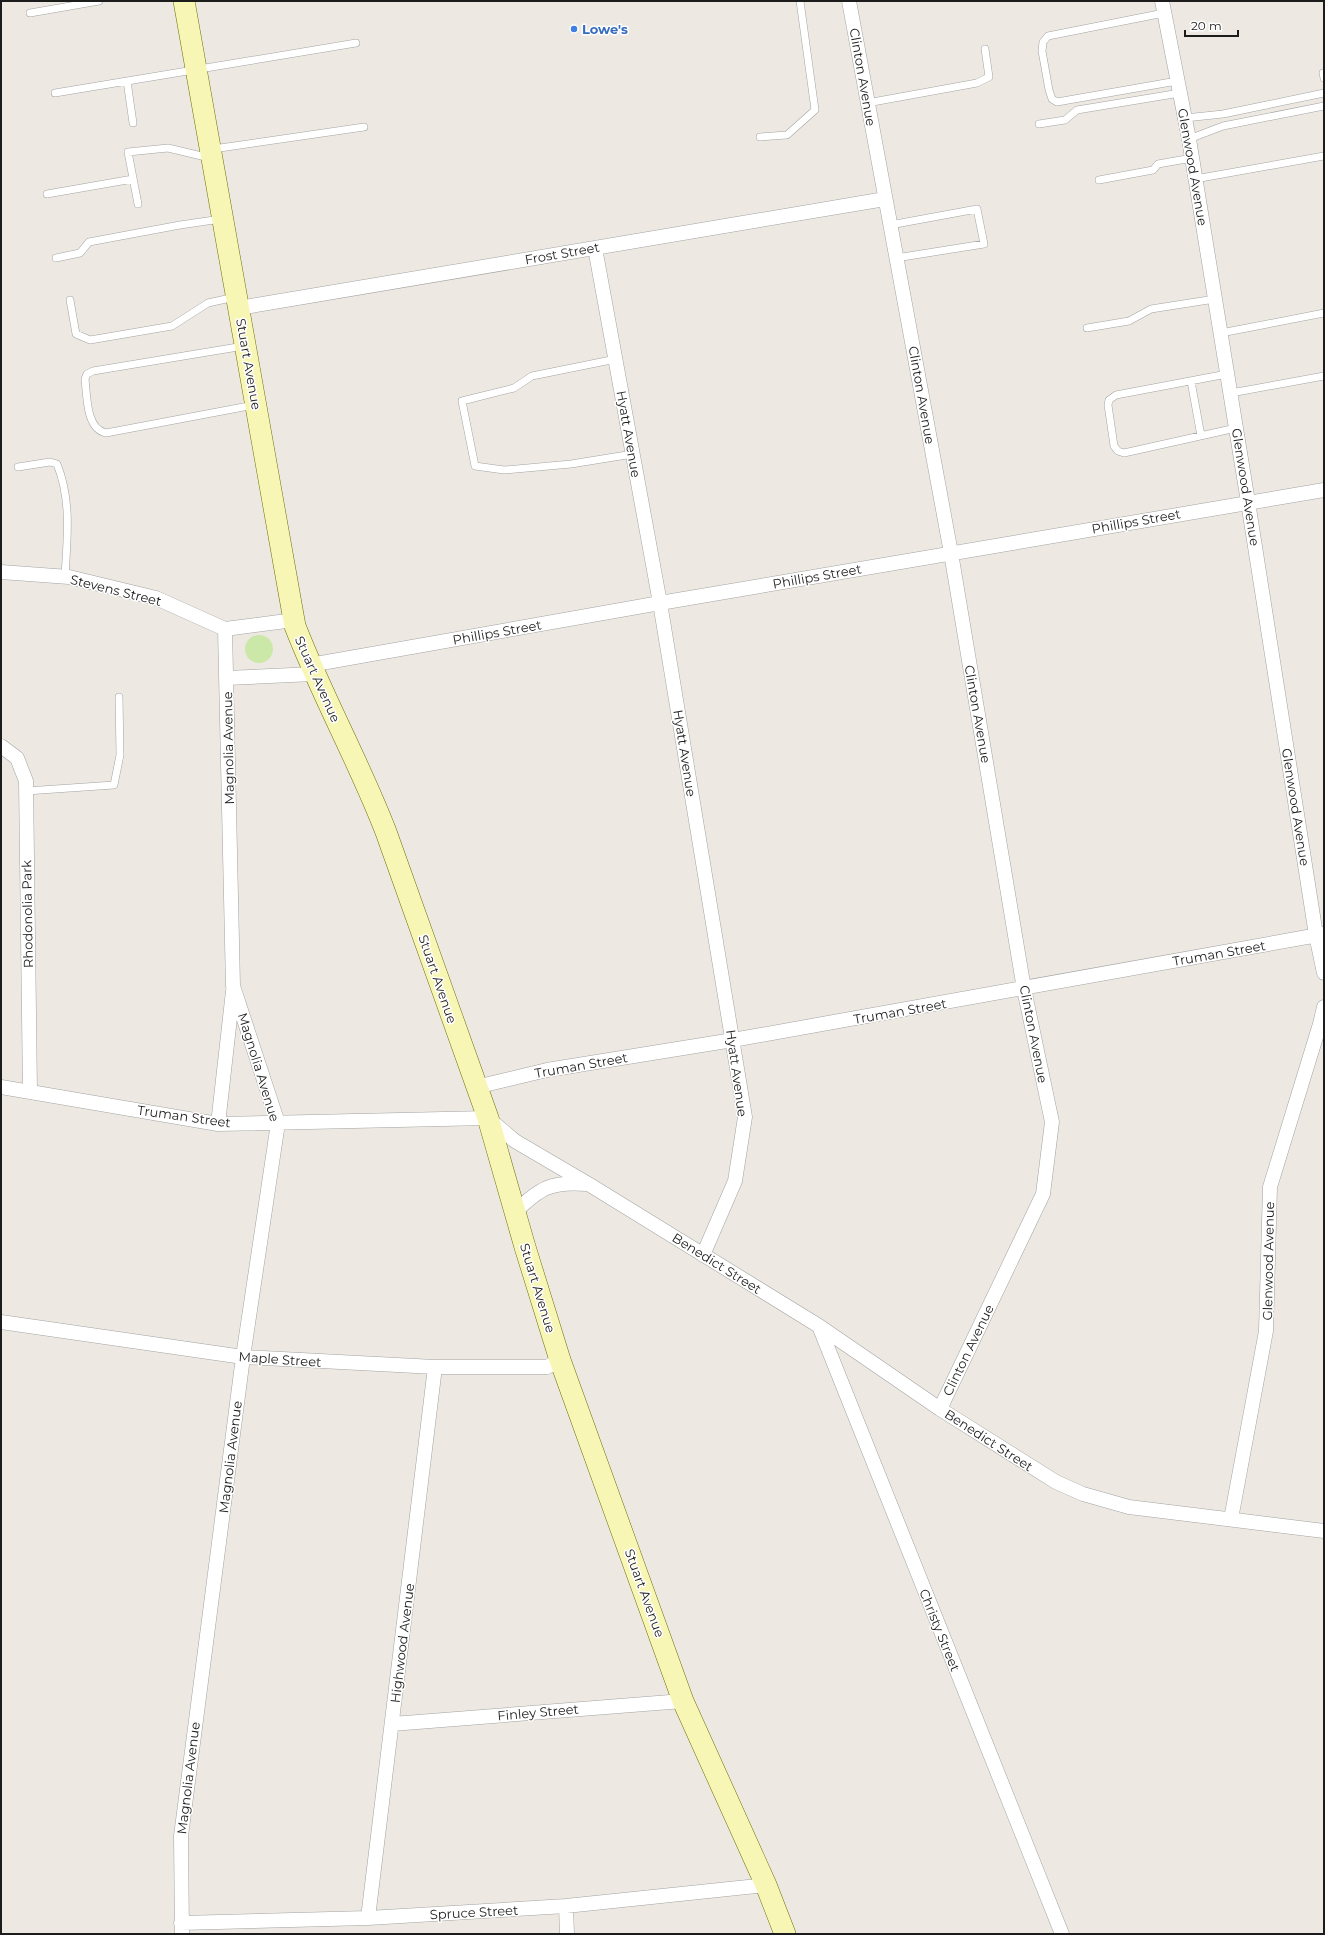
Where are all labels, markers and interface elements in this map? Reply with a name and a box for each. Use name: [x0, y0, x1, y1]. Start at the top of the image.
scale bar: [1185, 12, 1238, 38]
text: 20 m: [1191, 18, 1222, 33]
place label: Lowe's: [582, 21, 628, 37]
marker: Lowe's: [569, 24, 579, 34]
street label: Clinton Avenue: [846, 27, 880, 127]
street label: Glenwood Avenue: [1175, 107, 1211, 227]
street label: Frost Street: [523, 239, 601, 267]
street label: Stuart Avenue: [233, 317, 265, 411]
street label: Clinton Avenue: [905, 345, 939, 445]
street label: Hyatt Avenue: [613, 389, 645, 479]
street label: Glenwood Avenue: [1229, 427, 1263, 547]
street label: Phillips Street: [1090, 505, 1182, 537]
street label: Phillips Street: [771, 560, 863, 592]
street label: Stevens Street: [69, 571, 163, 609]
street label: Phillips Street: [451, 616, 543, 648]
street label: Stuart Avenue: [292, 633, 344, 725]
street label: Clinton Avenue: [961, 664, 995, 764]
street label: Magnolia Avenue: [219, 691, 237, 805]
street label: Hyatt Avenue: [670, 708, 700, 798]
street label: Glenwood Avenue: [1279, 747, 1313, 867]
street label: Rhodonolia Park: [18, 860, 36, 968]
street label: Stuart Avenue: [415, 933, 461, 1026]
street label: Truman Street: [1171, 937, 1267, 969]
street label: Clinton Avenue: [1017, 984, 1051, 1084]
street label: Truman Street: [852, 995, 948, 1027]
street label: Magnolia Avenue: [235, 1011, 283, 1124]
street label: Hyatt Avenue: [723, 1028, 751, 1118]
street label: Truman Street: [533, 1049, 629, 1081]
street label: Truman Street: [136, 1102, 232, 1130]
street label: Glenwood Avenue: [1259, 1201, 1277, 1321]
street label: Benedict Street: [670, 1229, 764, 1297]
street label: Stuart Avenue: [517, 1241, 559, 1335]
street label: Clinton Avenue: [939, 1302, 997, 1398]
street label: Maple Street: [238, 1348, 322, 1370]
street label: Magnolia Avenue: [215, 1400, 245, 1514]
street label: Benedict Street: [942, 1406, 1036, 1474]
street label: Stuart Avenue: [622, 1547, 668, 1639]
street label: Highwood Avenue: [387, 1582, 417, 1704]
street label: Christy Street: [916, 1586, 964, 1674]
street label: Finley Street: [497, 1700, 579, 1724]
street label: Magnolia Avenue: [173, 1721, 203, 1835]
street label: Spruce Street: [429, 1902, 519, 1922]

